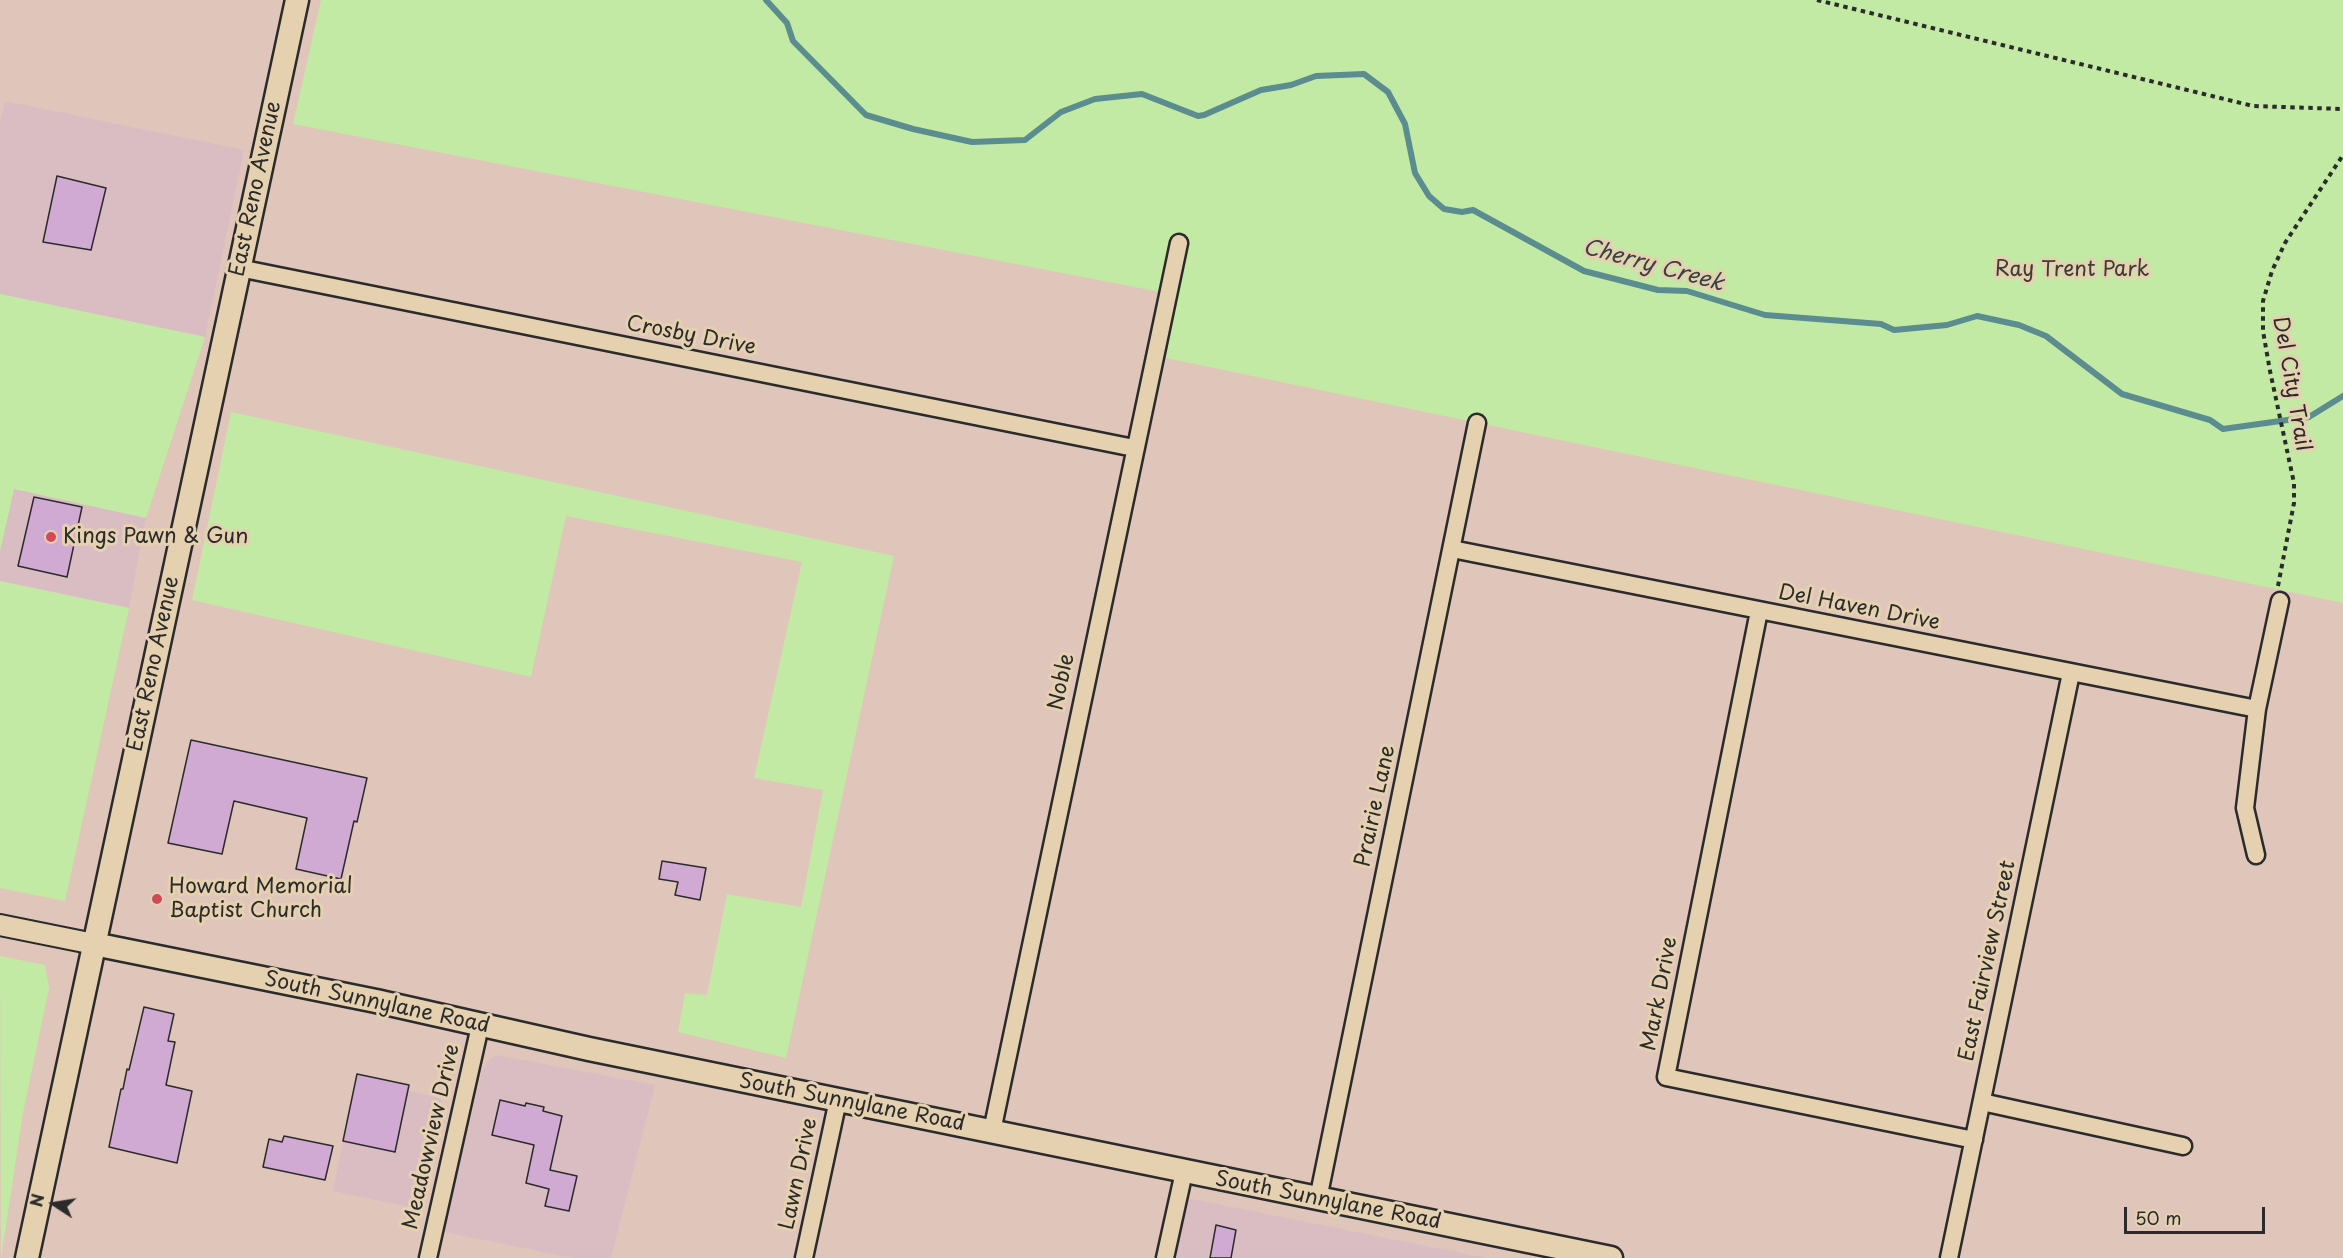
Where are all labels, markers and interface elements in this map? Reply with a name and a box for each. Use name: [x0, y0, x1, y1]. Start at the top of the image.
street label: East Reno Avenue: [225, 99, 287, 279]
water label: Cherry Creek: [1580, 234, 1726, 298]
park label: Ray Trent Park: [1995, 257, 2149, 283]
street label: Crosby Drive: [624, 311, 758, 361]
street label: Del City Trail: [2267, 315, 2315, 453]
place label: Kings Pawn & Gun: [63, 524, 248, 550]
marker: Kings Pawn & Gun: [44, 530, 58, 544]
street label: East Reno Avenue: [123, 574, 185, 754]
street label: Del Haven Drive: [1776, 580, 1942, 636]
street label: Noble: [1044, 651, 1080, 713]
street label: Prairie Lane: [1351, 743, 1401, 869]
street label: East Fairview Street: [1954, 858, 2022, 1064]
place label: Howard Memorial Baptist Church: [169, 874, 353, 924]
marker: Howard Memorial Baptist Church: [150, 892, 164, 906]
street label: Mark Drive: [1637, 935, 1683, 1053]
street label: South Sunnylane Road: [262, 967, 492, 1039]
street label: Meadowview Drive: [398, 1042, 466, 1232]
street label: South Sunnylane Road: [737, 1069, 967, 1137]
street label: Lawn Drive: [775, 1116, 823, 1232]
street label: South Sunnylane Road: [1213, 1167, 1443, 1235]
north arrow: [24, 1174, 84, 1234]
text: N: [23, 1192, 49, 1209]
scale bar: [2127, 1195, 2268, 1233]
text: 50 m: [2135, 1204, 2182, 1231]

